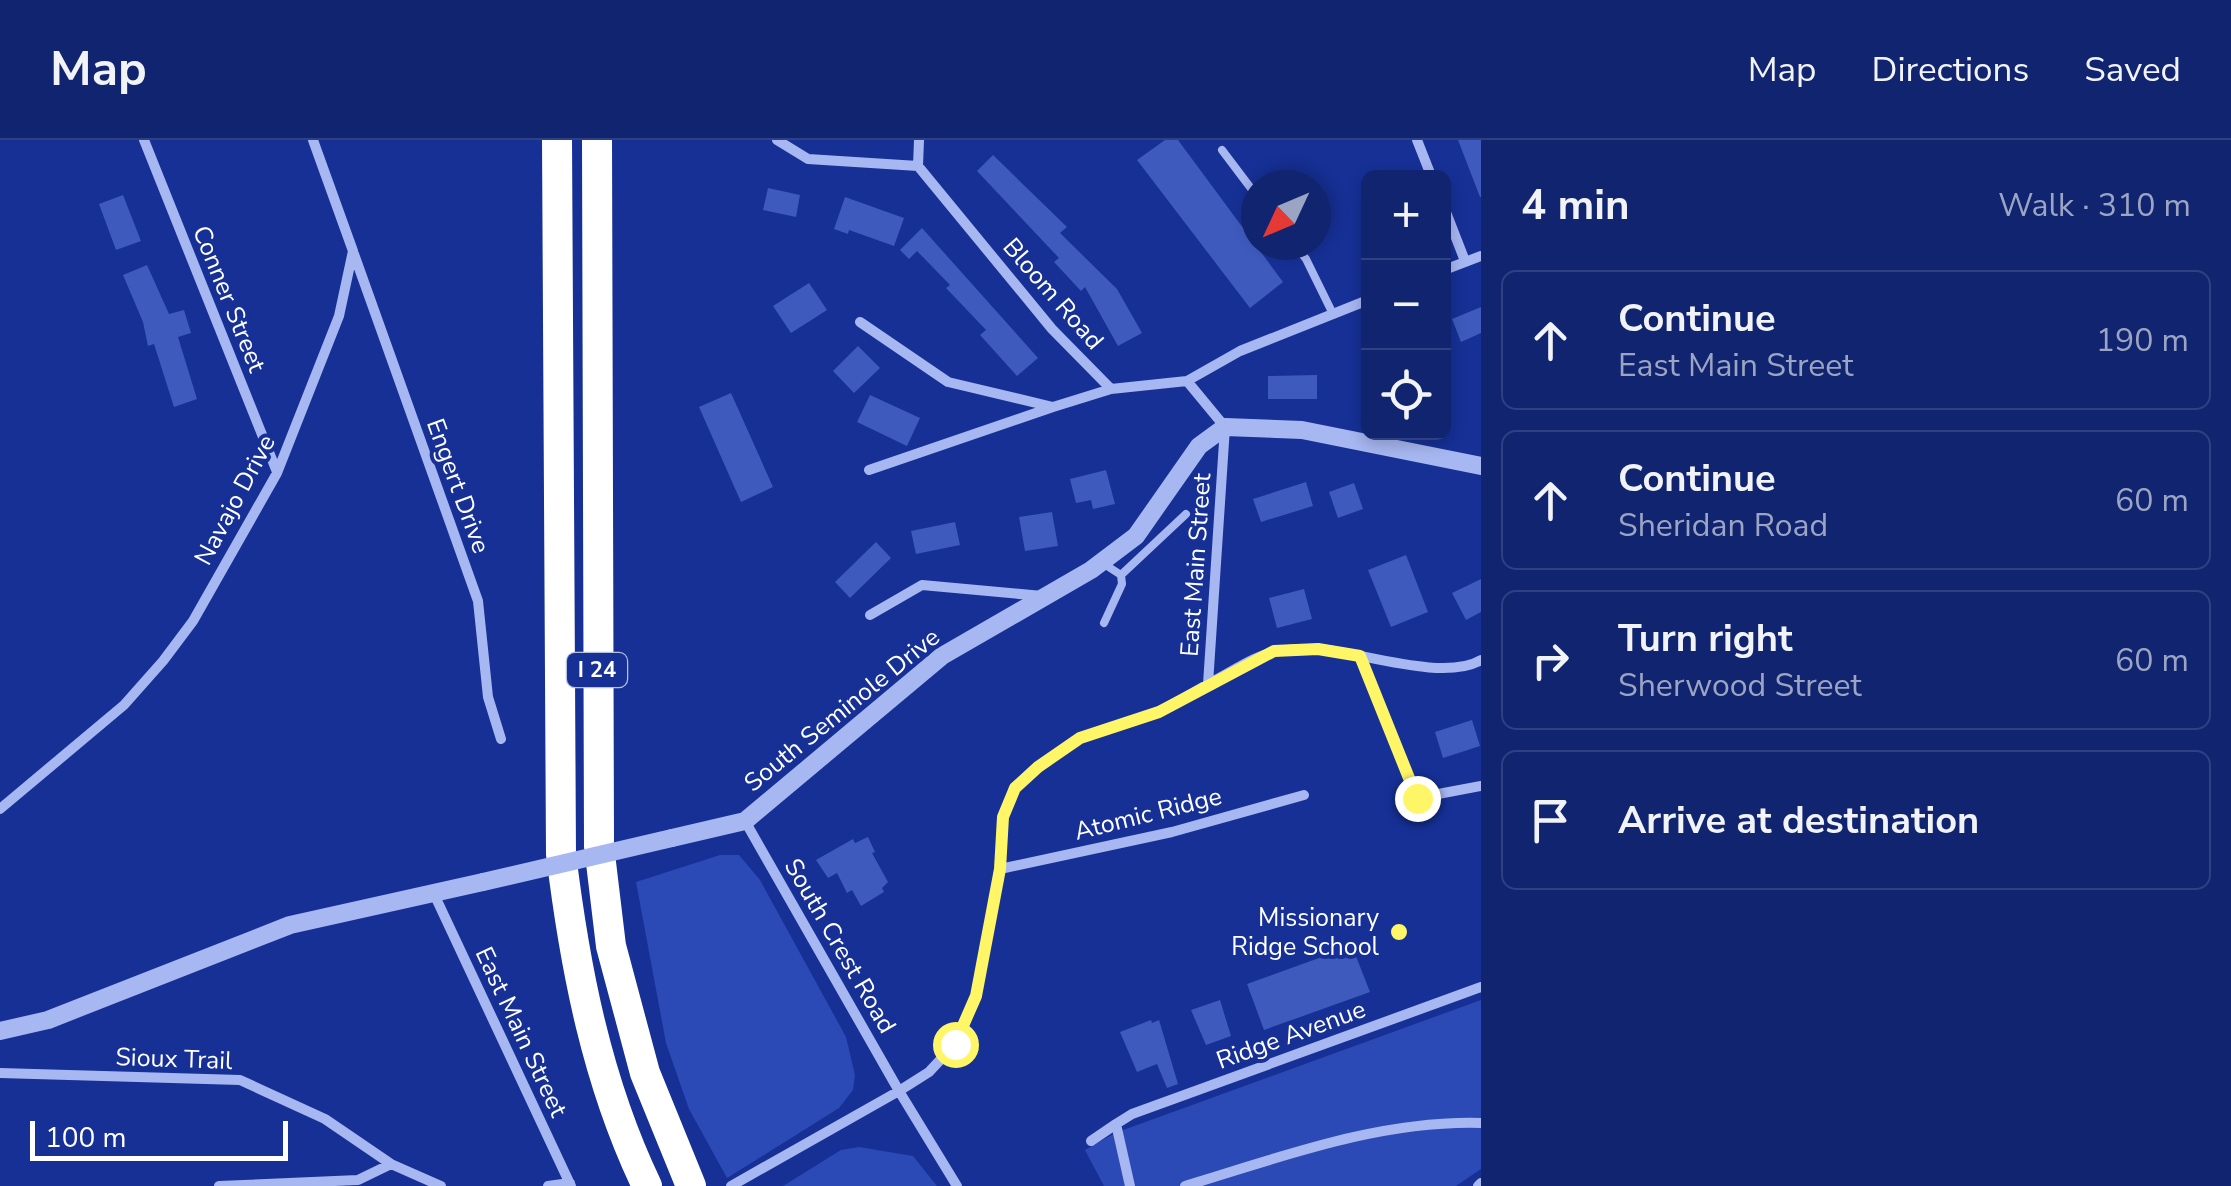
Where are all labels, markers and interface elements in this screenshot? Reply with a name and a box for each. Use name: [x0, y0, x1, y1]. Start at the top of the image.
text: Map: [50, 36, 147, 102]
text: Map: [1748, 46, 1817, 93]
text: Directions: [1872, 46, 2029, 93]
text: Saved: [2084, 46, 2181, 93]
north arrow: [1241, 170, 1331, 260]
map controls: [1361, 170, 1451, 440]
button: +: [1361, 170, 1451, 260]
text: 4 min: [1521, 177, 1630, 234]
text: Walk · 310 m: [1998, 184, 2191, 227]
street label: Conner Street: [184, 221, 274, 378]
street label: Bloom Road: [995, 231, 1111, 357]
button: −: [1361, 260, 1451, 350]
text: Continue: [1618, 293, 1776, 344]
icon: ahead: [1523, 313, 1578, 368]
text: 190 m: [2096, 319, 2189, 362]
text: East Main Street: [1618, 344, 1853, 387]
button: locate: [1361, 350, 1451, 440]
street label: Engert Drive: [418, 414, 498, 558]
street label: Navajo Drive: [186, 429, 284, 571]
text: Continue: [1618, 453, 1776, 504]
street label: East Main Street: [1173, 472, 1219, 658]
icon: ahead: [1523, 473, 1578, 528]
text: 60 m: [2115, 479, 2189, 522]
text: Sheridan Road: [1618, 504, 1828, 547]
text: Turn right: [1618, 613, 1793, 664]
street label: South Seminole Drive: [737, 620, 947, 800]
icon: right: [1523, 633, 1578, 688]
text: 60 m: [2115, 639, 2189, 682]
road number: I 24: [567, 653, 627, 687]
text: Sherwood Street: [1618, 664, 1862, 707]
route end: [1395, 776, 1441, 822]
street label: Atomic Ridge: [1071, 779, 1225, 849]
icon: arrive: [1523, 793, 1578, 848]
text: Arrive at destination: [1618, 795, 1979, 846]
street label: South Crest Road: [776, 852, 904, 1040]
place label: Missionary Ridge School: [1231, 901, 1380, 964]
marker: Missionary Ridge School: [1388, 921, 1410, 943]
street label: East Main Street: [467, 941, 575, 1123]
street label: Ridge Avenue: [1212, 992, 1370, 1078]
route start: [933, 1022, 979, 1068]
street label: Sioux Trail: [115, 1040, 234, 1078]
scale bar: [30, 1116, 288, 1160]
text: 100 m: [45, 1119, 127, 1157]

